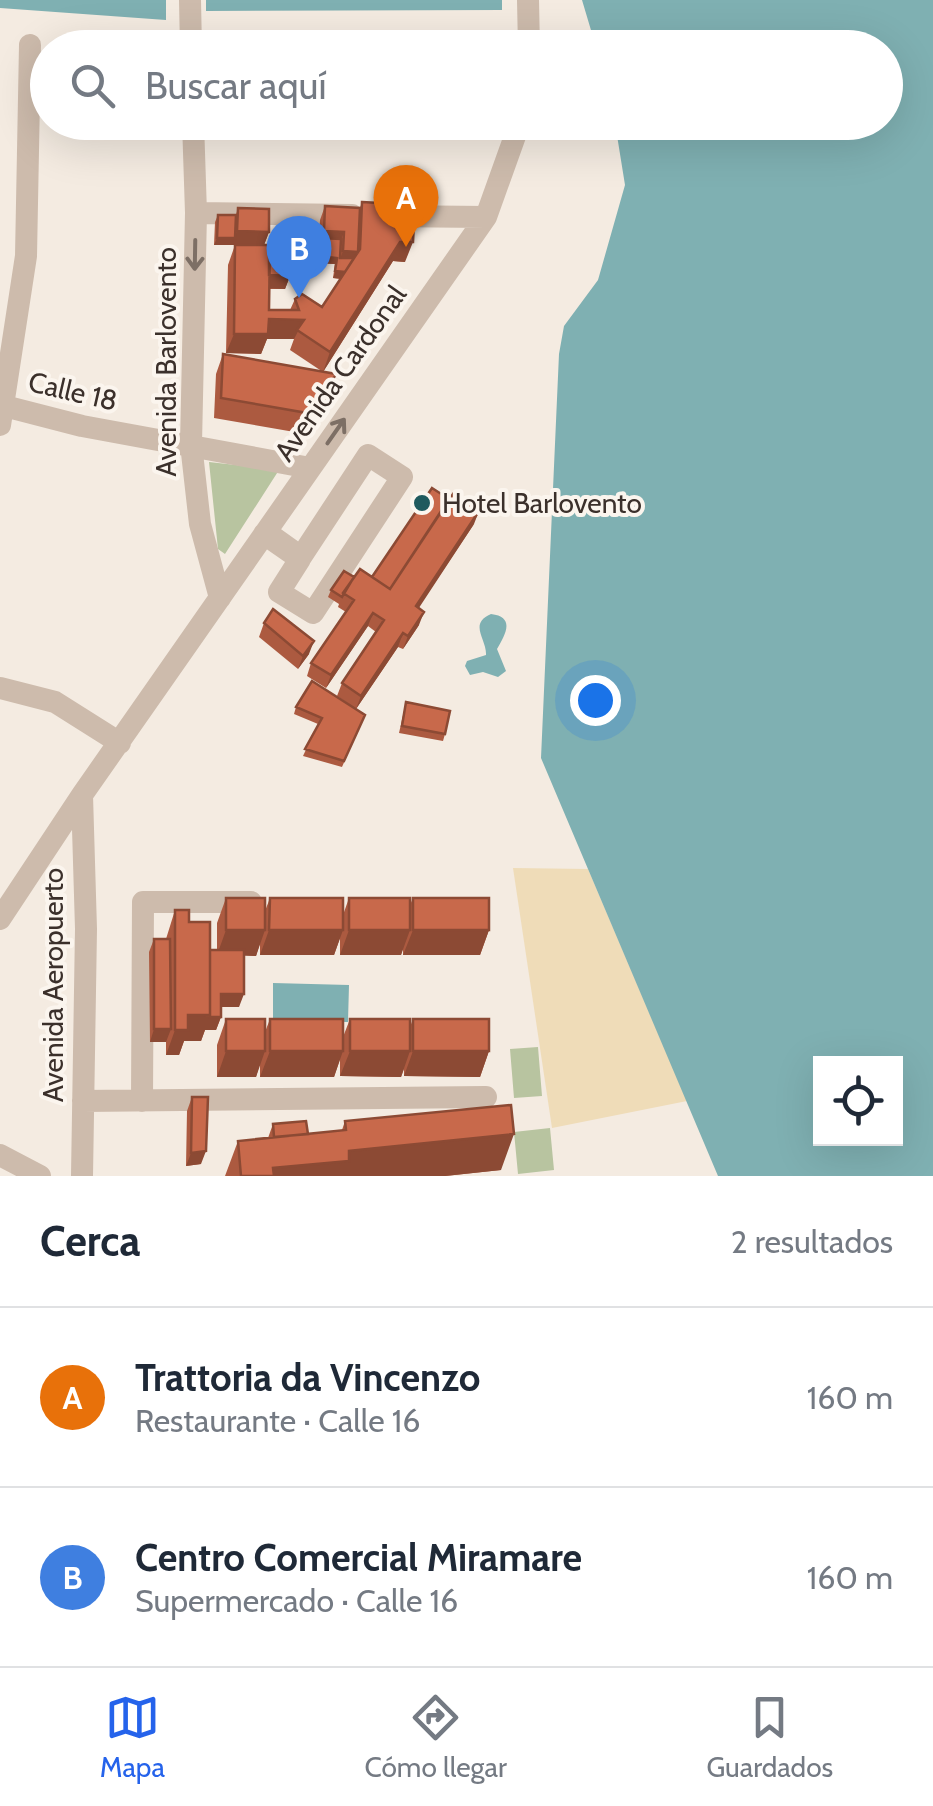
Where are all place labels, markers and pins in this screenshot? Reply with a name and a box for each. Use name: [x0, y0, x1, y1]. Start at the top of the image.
pin: A: [374, 164, 438, 247]
pin: B: [266, 216, 332, 298]
place label: Hotel Barlovento: [442, 486, 642, 520]
marker: Hotel Barlovento: [411, 492, 433, 514]

